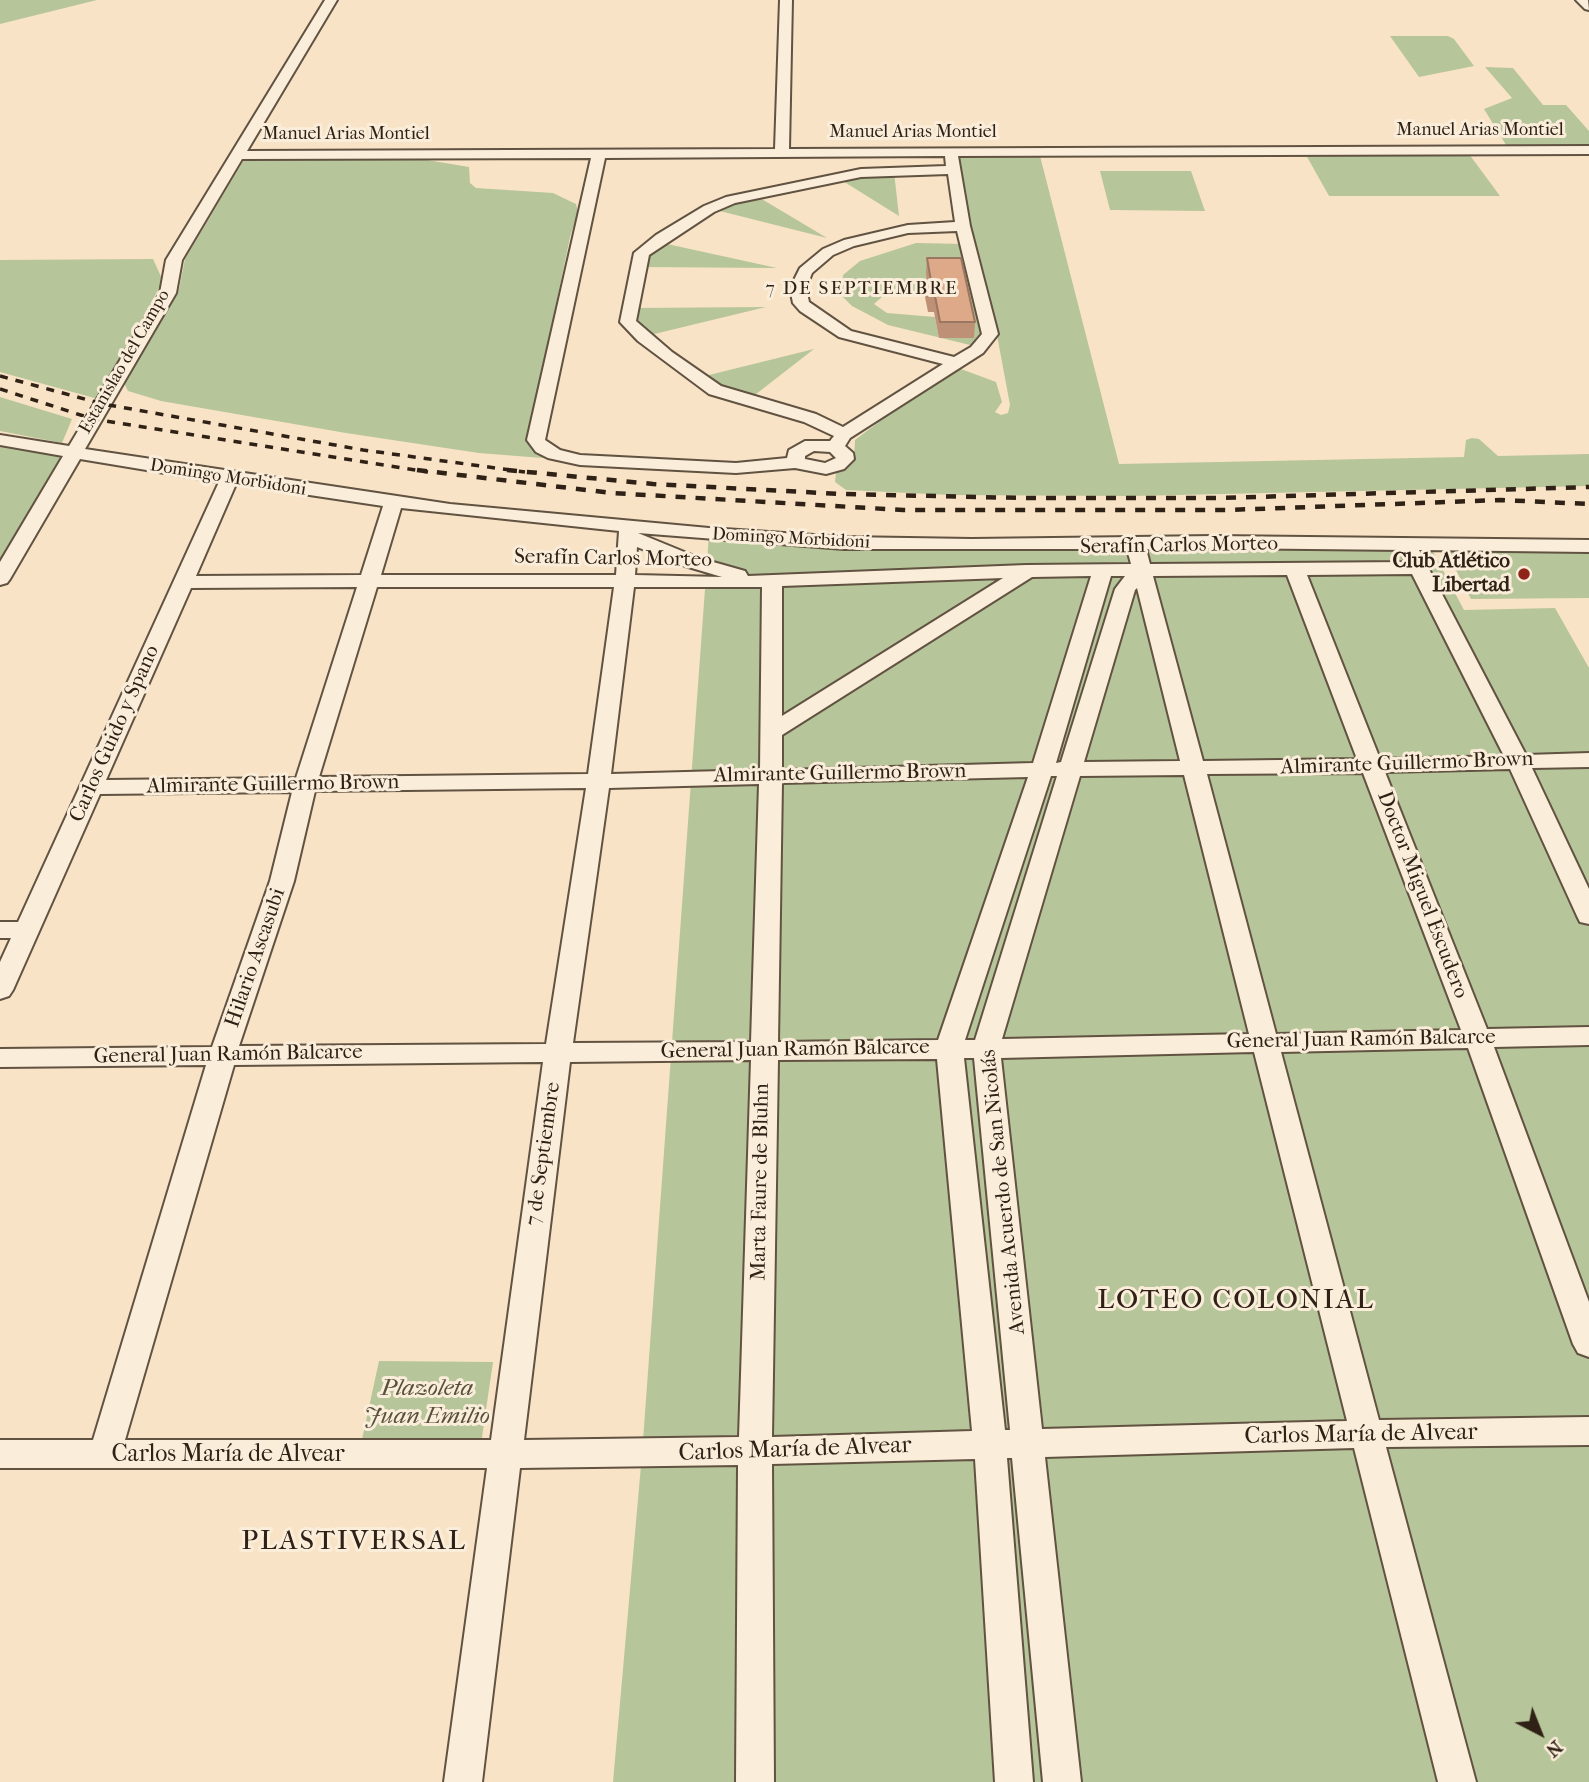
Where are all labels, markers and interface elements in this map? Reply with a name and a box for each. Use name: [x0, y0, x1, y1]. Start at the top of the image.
street label: Manuel Arias Montiel: [1396, 120, 1564, 142]
street label: Manuel Arias Montiel: [829, 122, 997, 144]
street label: Manuel Arias Montiel: [262, 124, 430, 146]
district label: 7 DE SEPTIEMBRE: [767, 278, 957, 300]
street label: Estanislao del Campo: [75, 286, 175, 438]
street label: Domingo Morbidoni: [148, 455, 308, 501]
street label: Domingo Morbidoni: [712, 524, 870, 554]
street label: Serafín Carlos Morteo: [1080, 532, 1278, 560]
street label: Serafín Carlos Morteo: [514, 545, 712, 573]
place label: Club Atlético Libertad: [1392, 549, 1510, 599]
marker: Club Atlético Libertad: [1516, 566, 1532, 582]
street label: Carlos Guido y Spano: [65, 642, 165, 826]
street label: Almirante Guillermo Brown: [1280, 747, 1534, 781]
street label: Almirante Guillermo Brown: [713, 759, 967, 789]
street label: Almirante Guillermo Brown: [146, 770, 400, 800]
street label: Doctor Miguel Escudero: [1371, 788, 1473, 1002]
street label: Hilario Ascasubi: [220, 885, 292, 1031]
street label: General Juan Ramón Balcarce: [1226, 1025, 1496, 1055]
street label: General Juan Ramón Balcarce: [660, 1035, 930, 1065]
street label: General Juan Ramón Balcarce: [93, 1040, 363, 1070]
street label: Avenida Acuerdo de San Nicolás: [977, 1048, 1031, 1336]
street label: 7 de Septiembre: [521, 1080, 567, 1228]
street label: Marta Faure de Bluhn: [747, 1083, 775, 1281]
district label: LOTEO COLONIAL: [1099, 1284, 1373, 1318]
park label: Plazoleta Juan Emilio: [364, 1375, 490, 1431]
street label: Carlos María de Alvear: [1244, 1419, 1478, 1451]
street label: Carlos María de Alvear: [678, 1432, 912, 1468]
street label: Carlos María de Alvear: [111, 1441, 345, 1469]
district label: PLASTIVERSAL: [243, 1525, 465, 1559]
north arrow: [1505, 1698, 1575, 1768]
text: N: [1541, 1736, 1567, 1762]

